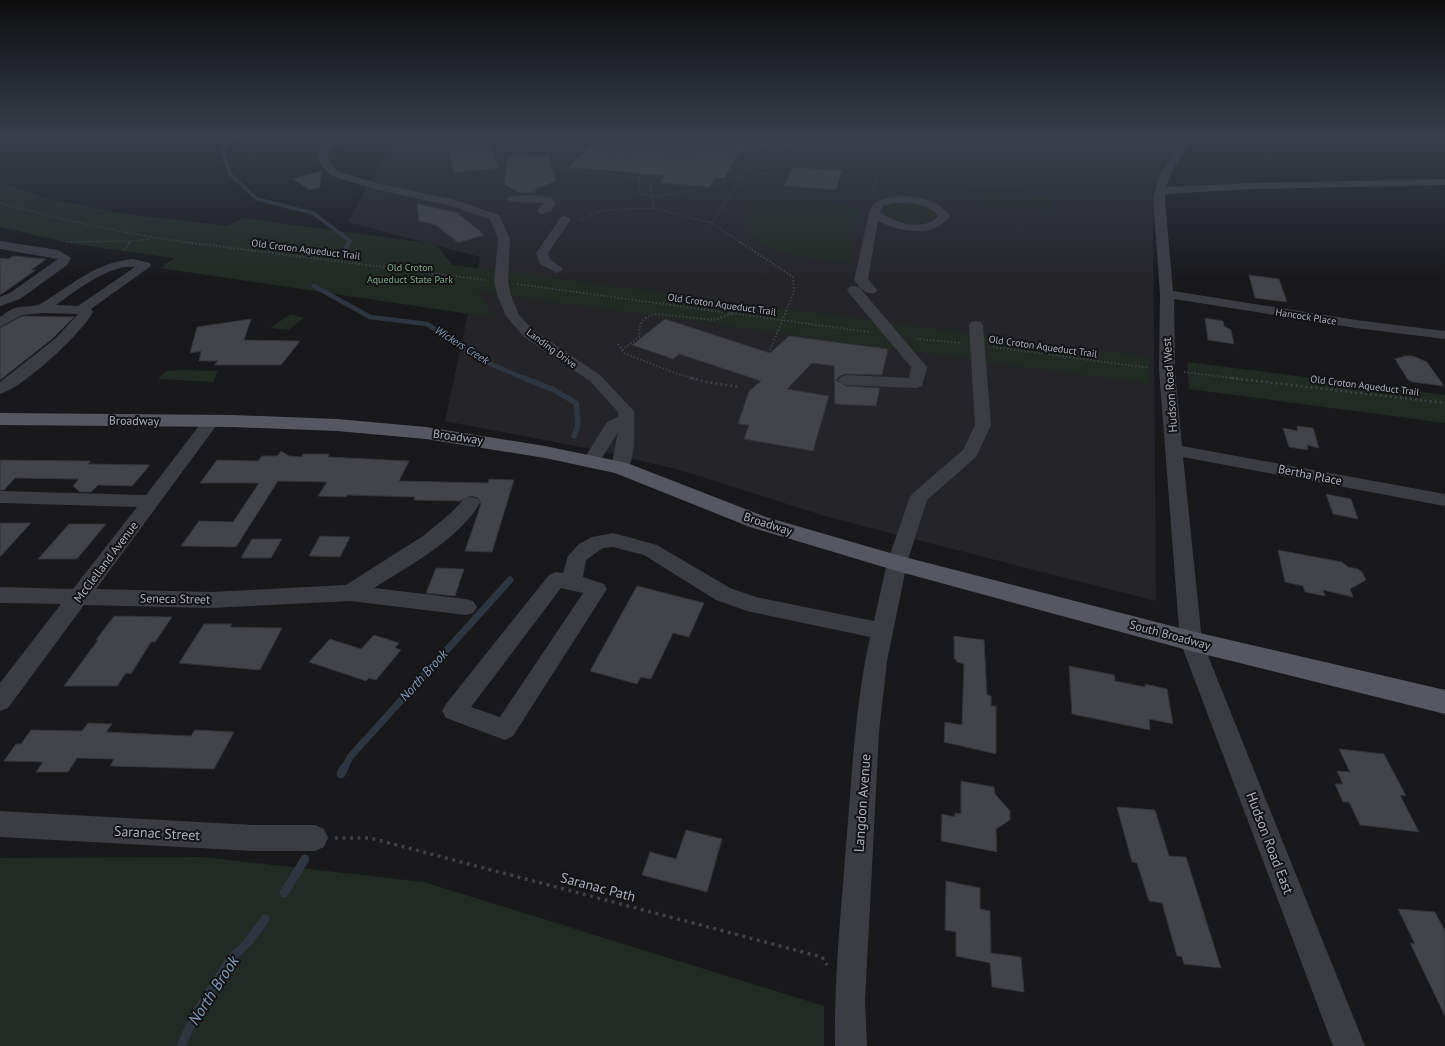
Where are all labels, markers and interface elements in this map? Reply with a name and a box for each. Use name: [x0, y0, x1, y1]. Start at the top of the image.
street label: Old Croton Aqueduct Trail: [251, 236, 361, 263]
park label: Old Croton Aqueduct State Park: [367, 261, 453, 286]
street label: Old Croton Aqueduct Trail: [667, 290, 777, 319]
street label: Hancock Place: [1275, 305, 1337, 328]
water label: Wickers Creek: [432, 323, 493, 368]
street label: Landing Drive: [524, 326, 580, 371]
street label: Old Croton Aqueduct Trail: [988, 332, 1098, 361]
street label: Hudson Road West: [1159, 337, 1180, 433]
street label: Old Croton Aqueduct Trail: [1310, 372, 1420, 399]
street label: Broadway: [109, 413, 160, 428]
street label: Broadway: [432, 426, 484, 447]
street label: Bertha Place: [1277, 461, 1343, 488]
street label: Broadway: [742, 509, 795, 539]
street label: McClelland Avenue: [70, 518, 141, 605]
street label: Seneca Street: [140, 590, 210, 607]
street label: South Broadway: [1128, 616, 1213, 653]
water label: North Brook: [396, 645, 452, 705]
street label: Langdon Avenue: [850, 753, 874, 853]
street label: Hudson Road East: [1242, 789, 1298, 897]
street label: Saranac Street: [114, 822, 201, 844]
street label: Saranac Path: [558, 868, 638, 906]
water label: North Brook: [183, 951, 243, 1028]

